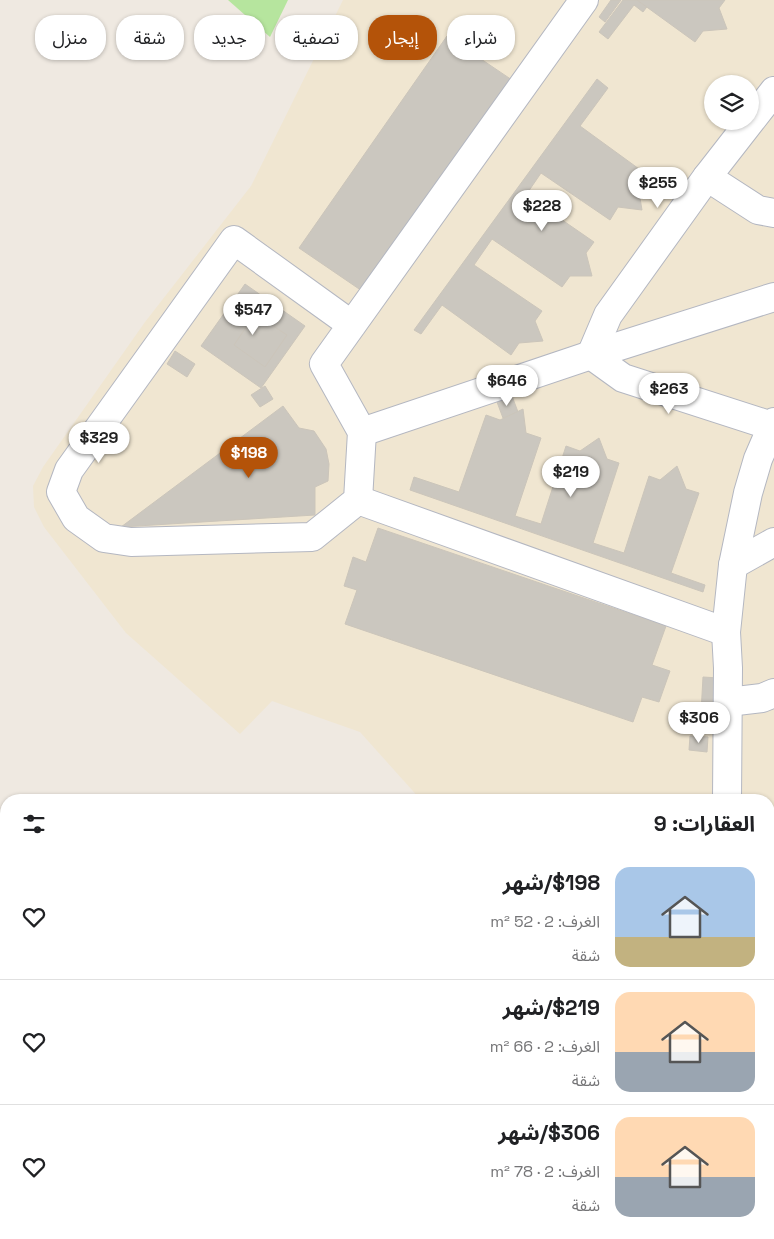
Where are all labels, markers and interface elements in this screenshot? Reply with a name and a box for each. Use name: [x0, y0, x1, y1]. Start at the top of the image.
chip: منزل: [35, 15, 106, 60]
chip: شقة: [116, 15, 184, 60]
chip: جديد: [194, 15, 265, 60]
chip: تصفية: [275, 15, 358, 60]
chip: إيجار: [368, 15, 437, 60]
chip: شراء: [447, 15, 515, 60]
map controls: [704, 75, 759, 130]
button: layers: [704, 75, 759, 130]
pin: $255: [628, 166, 688, 209]
text: $255: [639, 172, 677, 193]
pin: $228: [512, 190, 572, 232]
text: $228: [523, 195, 561, 216]
pin: $547: [223, 294, 283, 336]
text: $547: [234, 299, 272, 320]
pin: $646: [477, 364, 537, 407]
text: $646: [487, 370, 527, 391]
pin: $263: [639, 372, 699, 415]
text: $263: [650, 378, 688, 399]
pin: $329: [69, 422, 129, 464]
text: $329: [80, 427, 118, 448]
pin: $198: [219, 436, 279, 479]
text: $198: [231, 442, 267, 463]
pin: $219: [541, 456, 601, 498]
text: $219: [553, 461, 589, 482]
pin: $306: [669, 702, 729, 744]
text: $306: [679, 707, 719, 728]
icon: filters: [20, 810, 48, 838]
text: العقارات: 9: [654, 810, 755, 837]
text: $198/شهر: [503, 869, 600, 896]
icon: home: [655, 887, 715, 947]
icon: heart: [20, 903, 48, 931]
text: الغرف: 2 · 52 m²: [490, 911, 600, 932]
text: شقة: [572, 945, 600, 966]
text: $219/شهر: [503, 994, 600, 1021]
icon: home: [655, 1012, 715, 1072]
icon: heart: [20, 1028, 48, 1056]
text: الغرف: 2 · 66 m²: [490, 1036, 600, 1057]
text: شقة: [572, 1070, 600, 1091]
text: $306/شهر: [498, 1119, 600, 1146]
icon: home: [655, 1137, 715, 1197]
icon: heart: [20, 1153, 48, 1181]
text: الغرف: 2 · 78 m²: [490, 1161, 600, 1182]
text: شقة: [572, 1195, 600, 1216]

